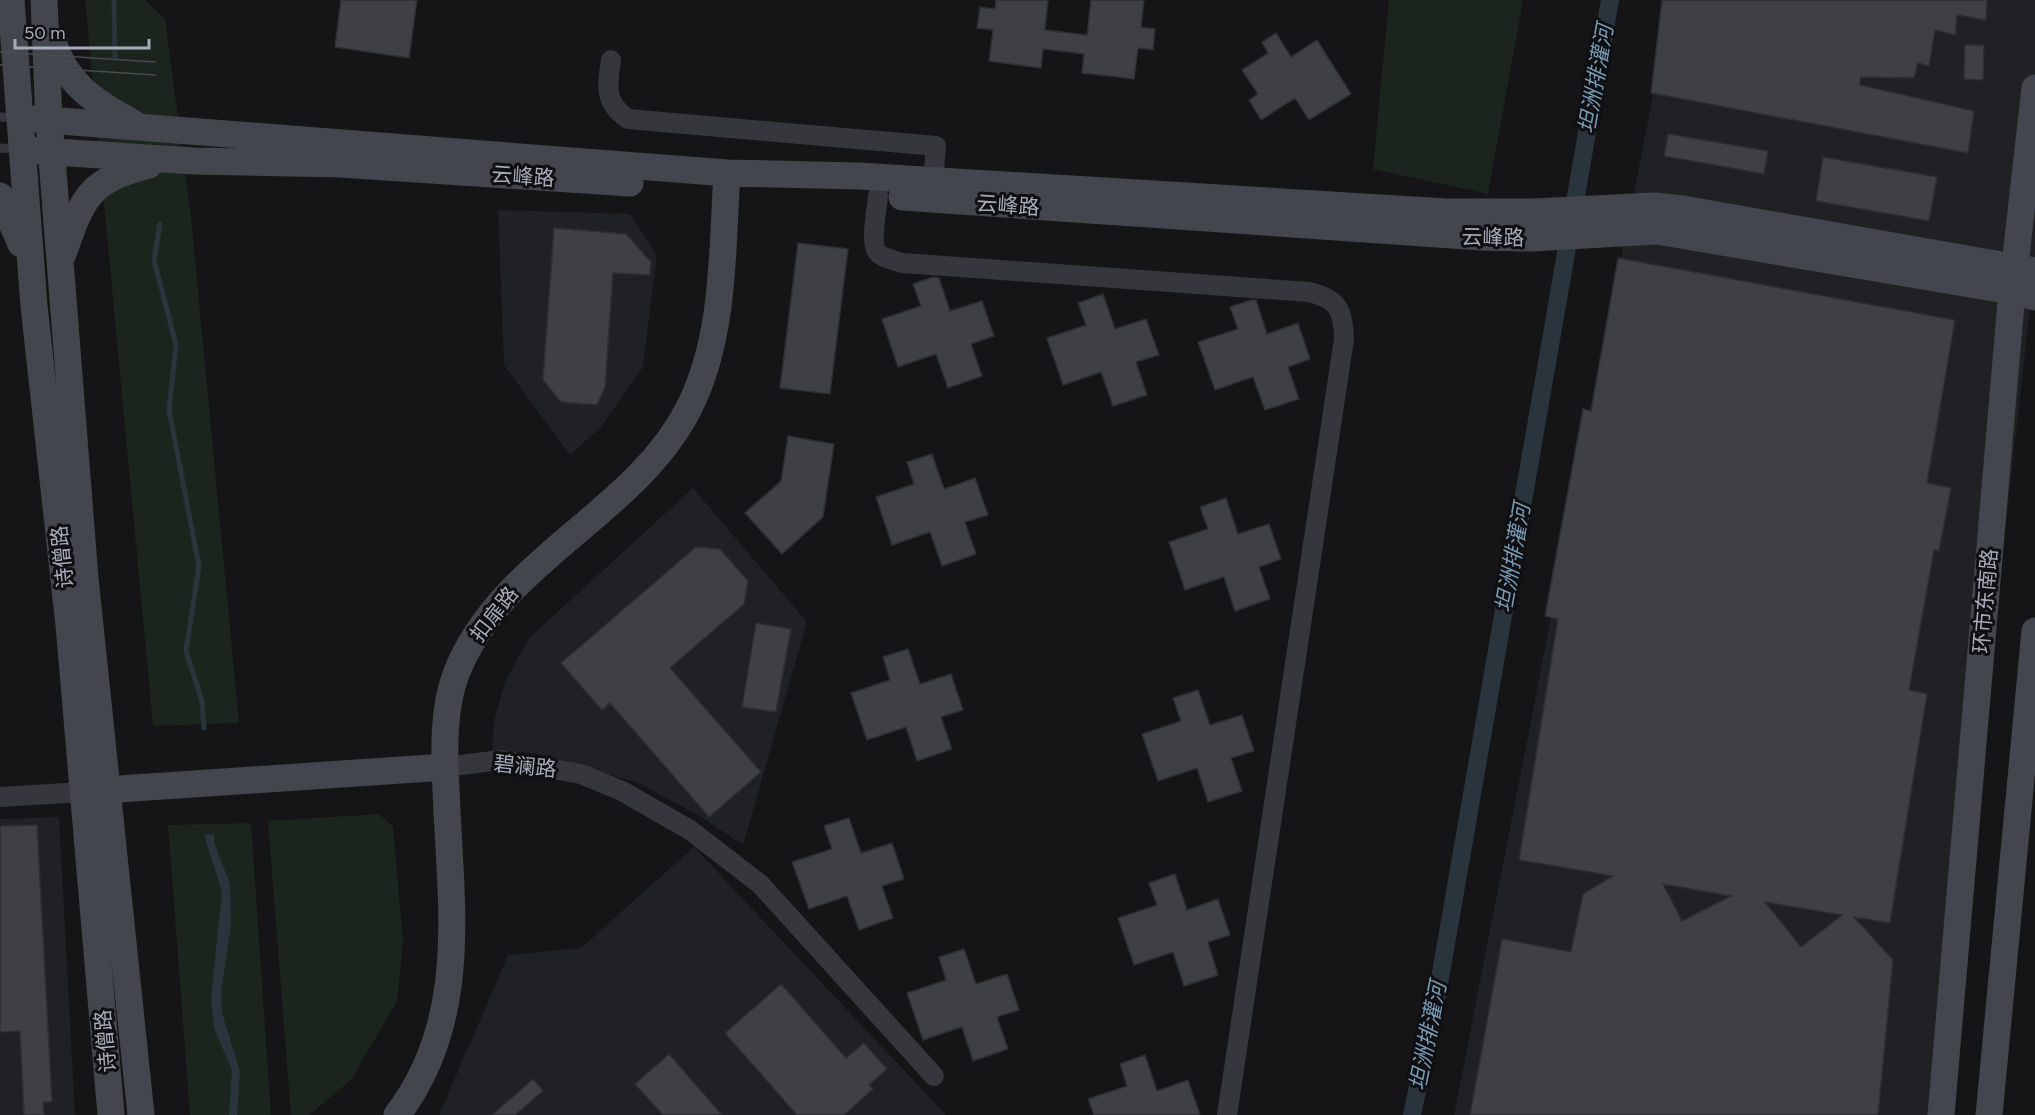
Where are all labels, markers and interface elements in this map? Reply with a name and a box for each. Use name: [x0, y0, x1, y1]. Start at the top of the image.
scale bar: [15, 12, 148, 50]
water label: 坦洲排灌河: [1573, 19, 1620, 136]
text: 50 m: [24, 22, 66, 44]
street label: 云峰路: [491, 161, 555, 191]
street label: 云峰路: [976, 190, 1040, 220]
street label: 云峰路: [1461, 224, 1525, 250]
water label: 坦洲排灌河: [1490, 498, 1537, 615]
street label: 诗僧路: [46, 524, 78, 590]
street label: 环市东南路: [1968, 548, 2002, 654]
street label: 扣扉路: [465, 581, 523, 647]
street label: 碧澜路: [492, 750, 558, 782]
water label: 坦洲排灌河: [1404, 976, 1453, 1093]
street label: 诗僧路: [90, 1009, 120, 1073]

